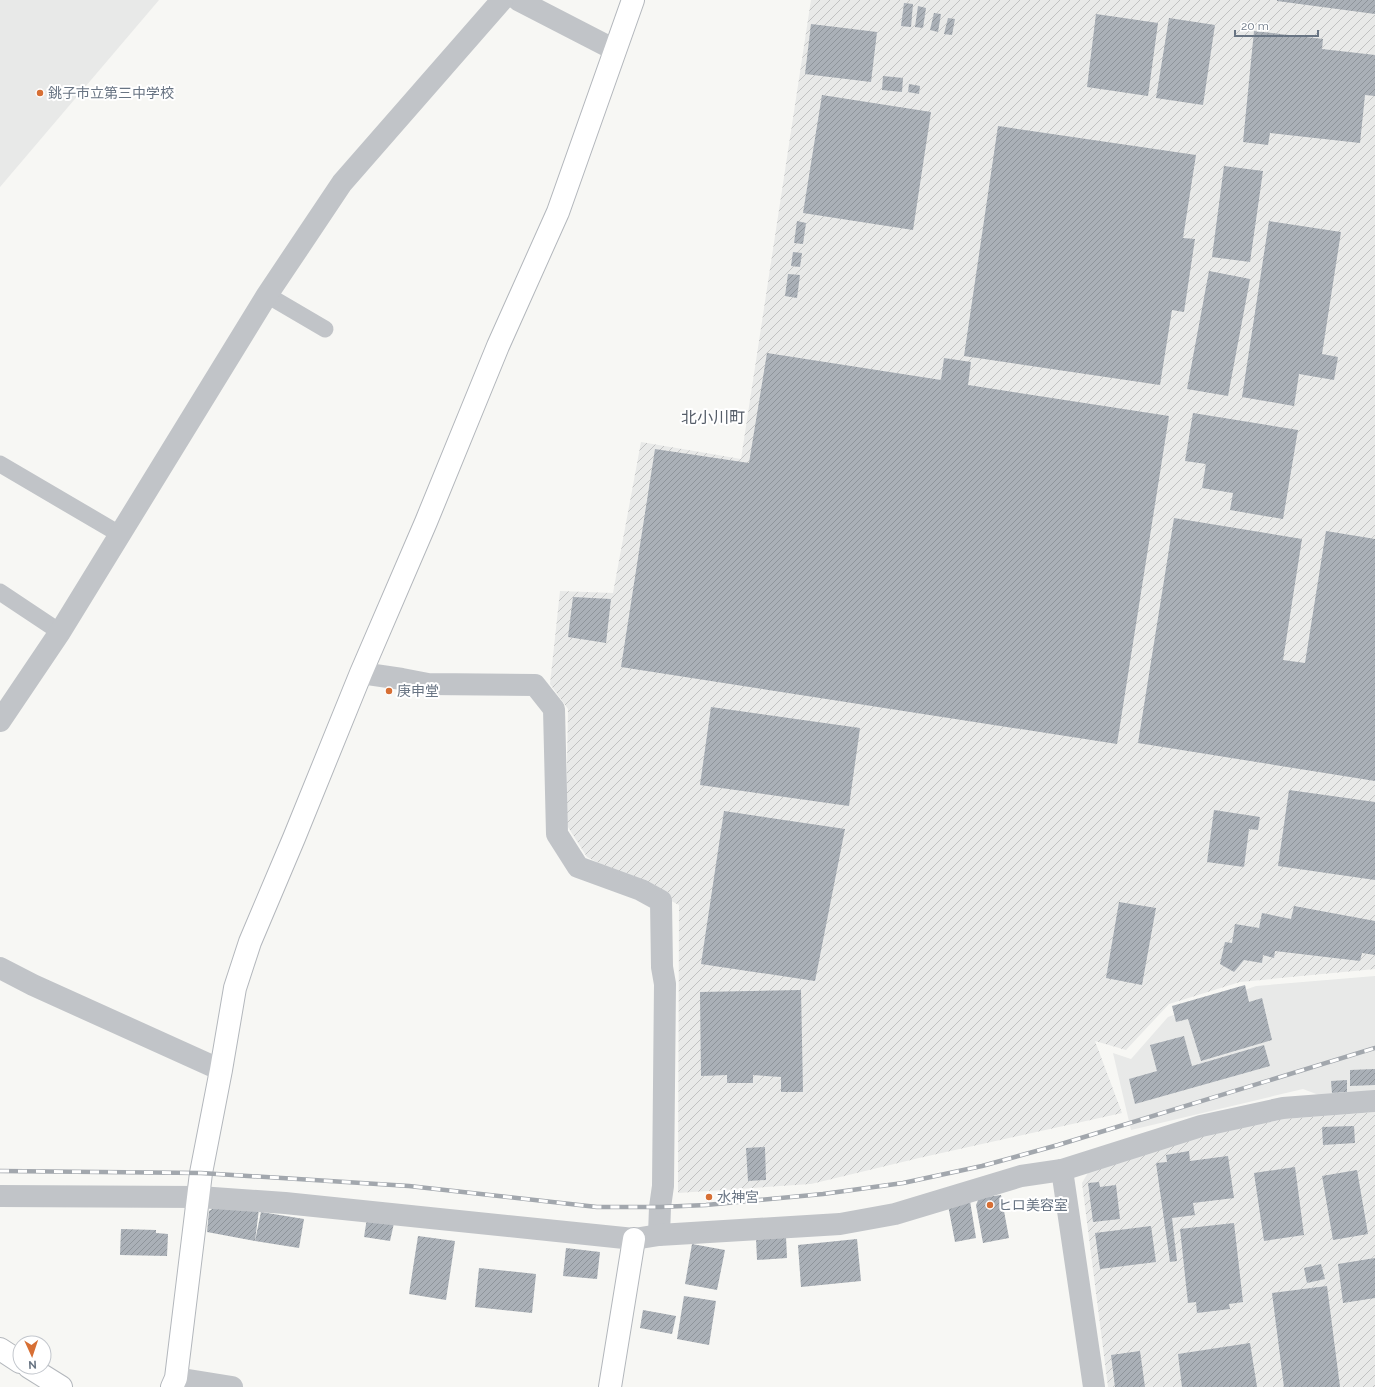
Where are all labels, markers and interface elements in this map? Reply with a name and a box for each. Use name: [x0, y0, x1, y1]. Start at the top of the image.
scale bar: [1235, 12, 1318, 38]
text: 20 m: [1241, 19, 1269, 33]
place label: 銚子市立第三中学校: [48, 85, 174, 101]
marker: 銚子市立第三中学校: [35, 88, 45, 98]
district label: 北小川町: [681, 408, 745, 427]
place label: 庚申堂: [397, 683, 439, 699]
marker: 庚申堂: [384, 686, 394, 696]
place label: 水神宮: [717, 1189, 759, 1205]
marker: 水神宮: [704, 1192, 714, 1202]
place label: ヒロ美容室: [998, 1197, 1068, 1213]
marker: ヒロ美容室: [985, 1200, 995, 1210]
north arrow: [12, 1335, 52, 1375]
text: N: [28, 1358, 37, 1371]

